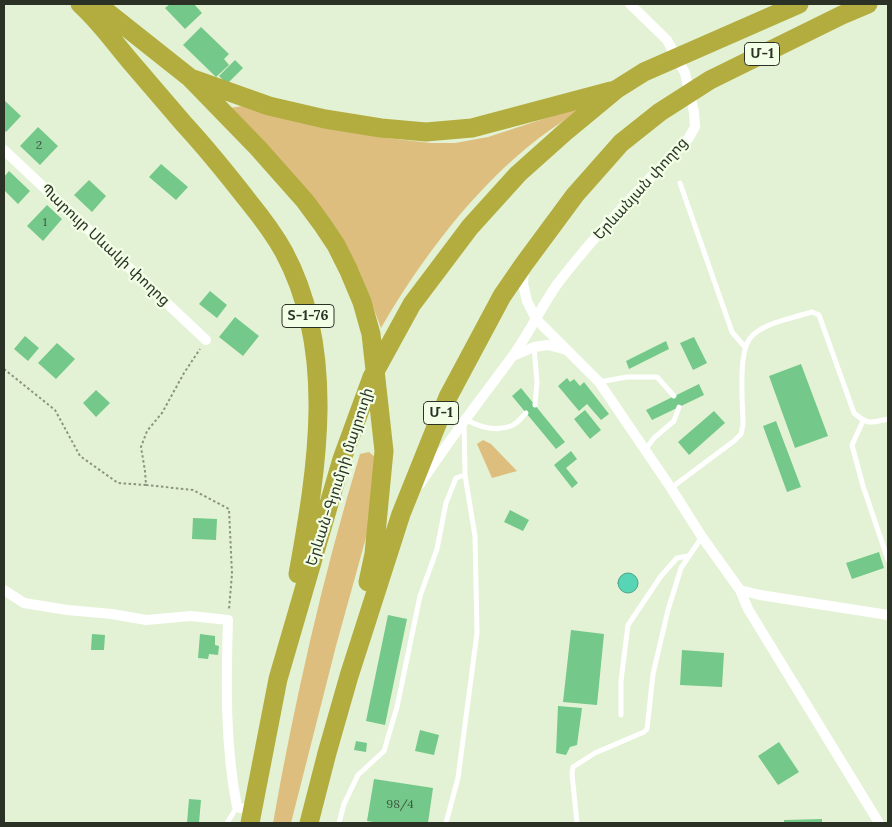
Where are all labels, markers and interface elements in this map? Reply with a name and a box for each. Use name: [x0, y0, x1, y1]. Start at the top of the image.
road number: Մ-1: [744, 42, 780, 66]
street label: Երևանյան փողոց: [590, 134, 692, 244]
house number: 2: [36, 139, 42, 153]
street label: Պարույր Սևակի փողոց: [36, 180, 174, 310]
house number: 1: [43, 216, 47, 230]
road number: Տ-1-76: [282, 304, 334, 328]
street label: Երևան-Գյումրի մայրուղի: [303, 386, 377, 568]
road number: Մ-1: [424, 402, 458, 424]
house number: 98/4: [386, 798, 414, 812]

